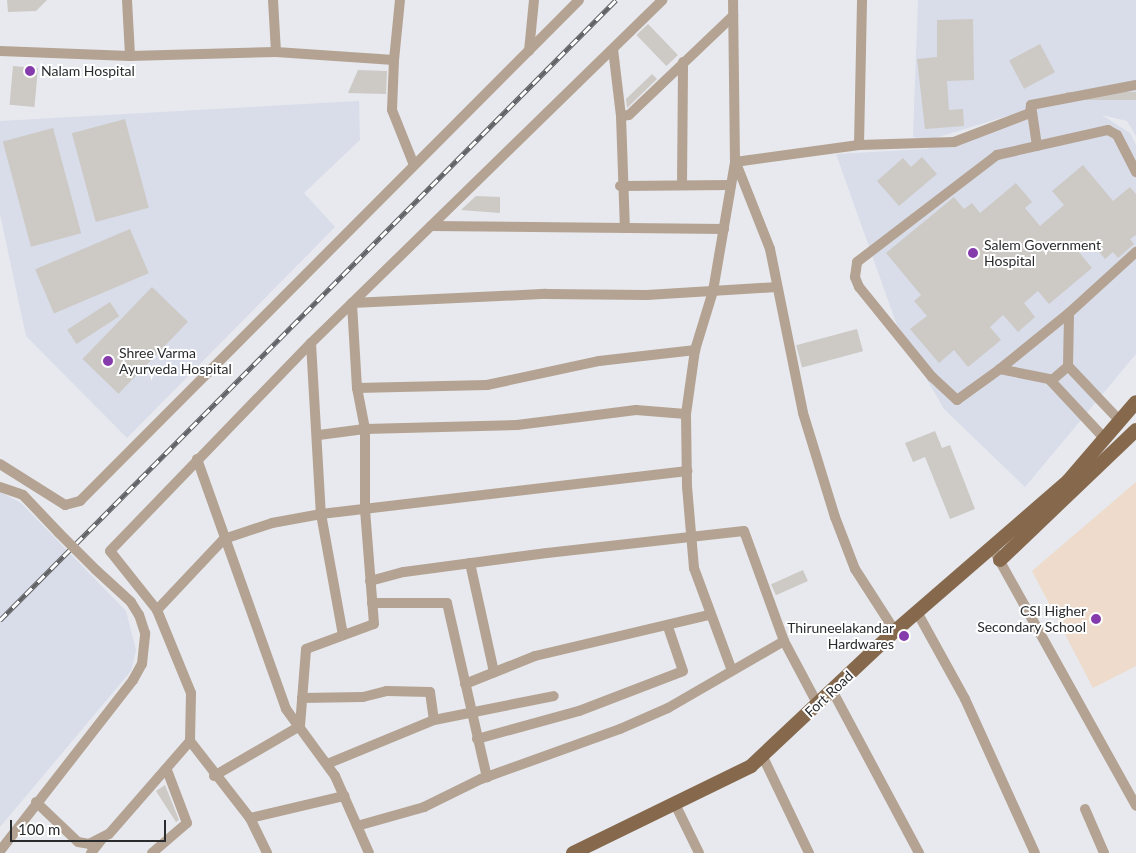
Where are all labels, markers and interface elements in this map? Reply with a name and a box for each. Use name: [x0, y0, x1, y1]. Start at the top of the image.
place label: Nalam Hospital: [41, 63, 135, 79]
marker: Nalam Hospital: [23, 64, 37, 78]
place label: Salem Government Hospital: [984, 237, 1101, 270]
marker: Salem Government Hospital: [966, 246, 980, 260]
place label: Shree Varma Ayurveda Hospital: [119, 345, 232, 378]
marker: Shree Varma Ayurveda Hospital: [101, 354, 115, 368]
place label: CSI Higher Secondary School: [977, 603, 1086, 636]
marker: CSI Higher Secondary School: [1090, 613, 1102, 625]
place label: Thiruneelakandar Hardwares: [787, 620, 894, 652]
marker: Thiruneelakandar Hardwares: [898, 630, 910, 642]
street label: Fort Road: [801, 667, 857, 721]
scale bar: [12, 810, 169, 842]
text: 100 m: [18, 820, 60, 838]

